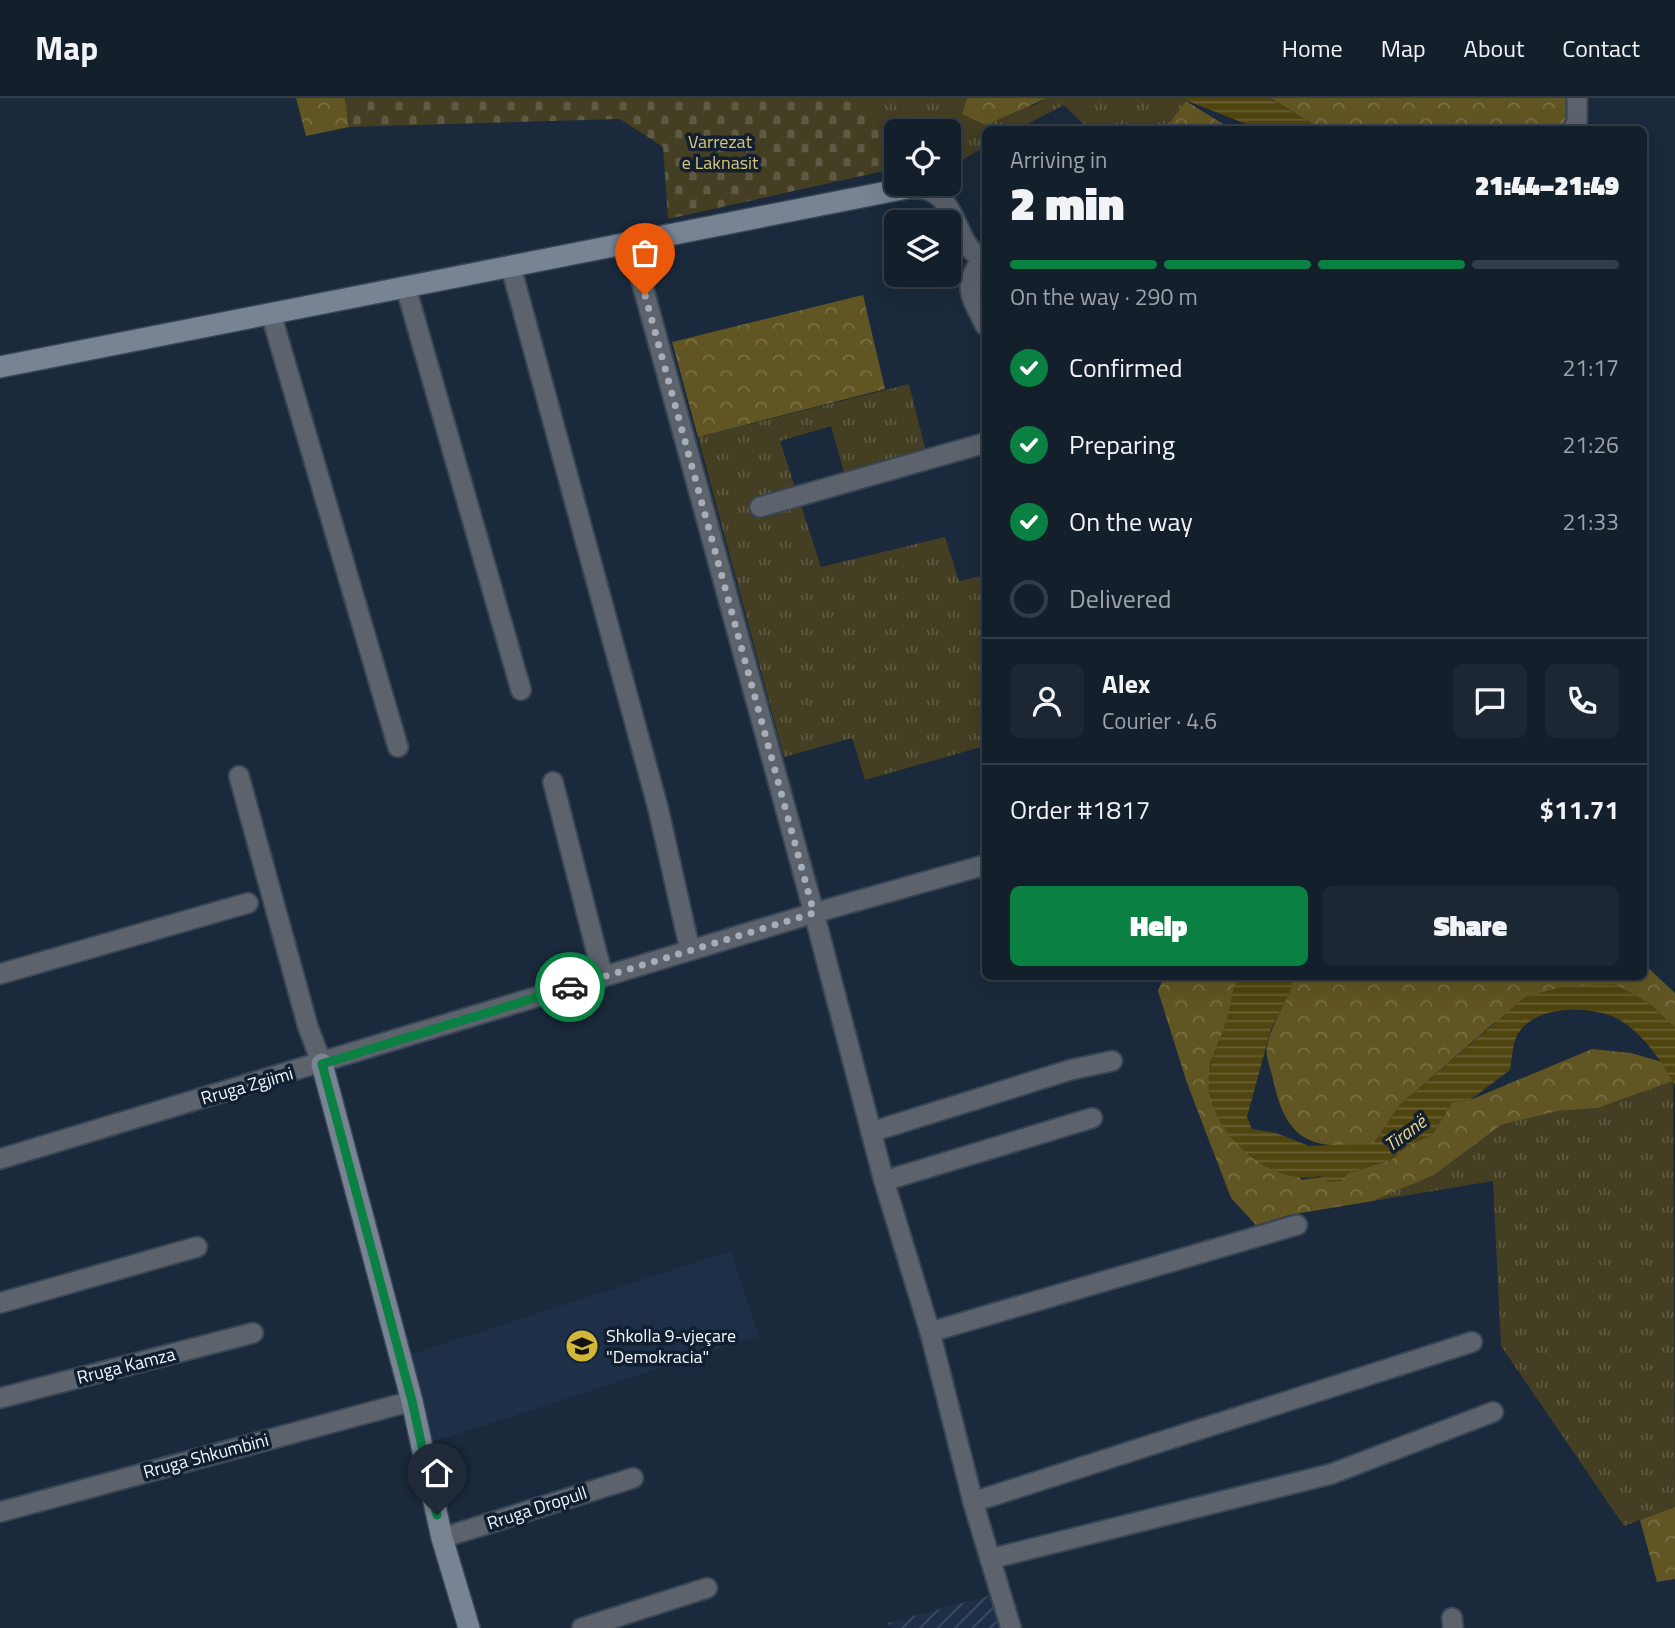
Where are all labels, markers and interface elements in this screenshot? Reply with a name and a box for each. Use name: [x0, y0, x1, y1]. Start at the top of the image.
text: Map: [35, 23, 98, 73]
text: Home: [1282, 30, 1343, 66]
text: Map: [1381, 30, 1426, 66]
text: About: [1464, 30, 1524, 66]
text: Contact: [1562, 30, 1640, 66]
map controls: [884, 119, 961, 287]
button: locate: [884, 119, 961, 196]
park label: Varrezat e Laknasit: [682, 128, 759, 176]
text: Arriving in: [1010, 142, 1107, 177]
text: 21:44–21:49: [1475, 166, 1619, 205]
text: 2 min: [1010, 168, 1124, 238]
button: layers: [884, 210, 961, 287]
pin: [615, 223, 675, 295]
icon: bag: [626, 234, 664, 272]
text: On the way · 290 m: [1010, 279, 1198, 314]
text: Confirmed: [1069, 348, 1183, 387]
icon: check: [1010, 349, 1048, 387]
text: 21:17: [1562, 350, 1619, 385]
text: Preparing: [1069, 425, 1175, 464]
icon: check: [1010, 426, 1048, 464]
text: 21:26: [1562, 427, 1619, 462]
text: On the way: [1069, 502, 1193, 541]
icon: check: [1010, 503, 1048, 541]
text: 21:33: [1562, 504, 1619, 539]
text: Delivered: [1069, 579, 1172, 618]
button: person: [1010, 664, 1084, 738]
text: Alex: [1102, 664, 1150, 703]
button: chat: [1453, 664, 1527, 738]
button: phone: [1545, 664, 1619, 738]
text: Courier · 4.6: [1102, 703, 1217, 738]
text: Order #1817: [1010, 790, 1150, 829]
text: $11.71: [1540, 790, 1619, 829]
button: Help: [1010, 886, 1308, 966]
button: Share: [1322, 886, 1619, 966]
courier: [535, 952, 605, 1022]
icon: car: [551, 968, 589, 1006]
street label: Rruga Zgjimi: [198, 1059, 296, 1112]
water label: Tiranë: [1377, 1106, 1434, 1158]
place label: Shkolla 9-vjeçare "Demokracia": [606, 1322, 736, 1370]
school or university icon: Shkolla 9-vjeçare "Demokracia": [563, 1327, 601, 1365]
street label: Rruga Kamza: [74, 1340, 178, 1391]
street label: Rruga Shkumbini: [140, 1426, 272, 1485]
pin: [407, 1443, 467, 1515]
icon: home: [418, 1454, 456, 1492]
street label: Rruga Dropull: [483, 1479, 590, 1536]

